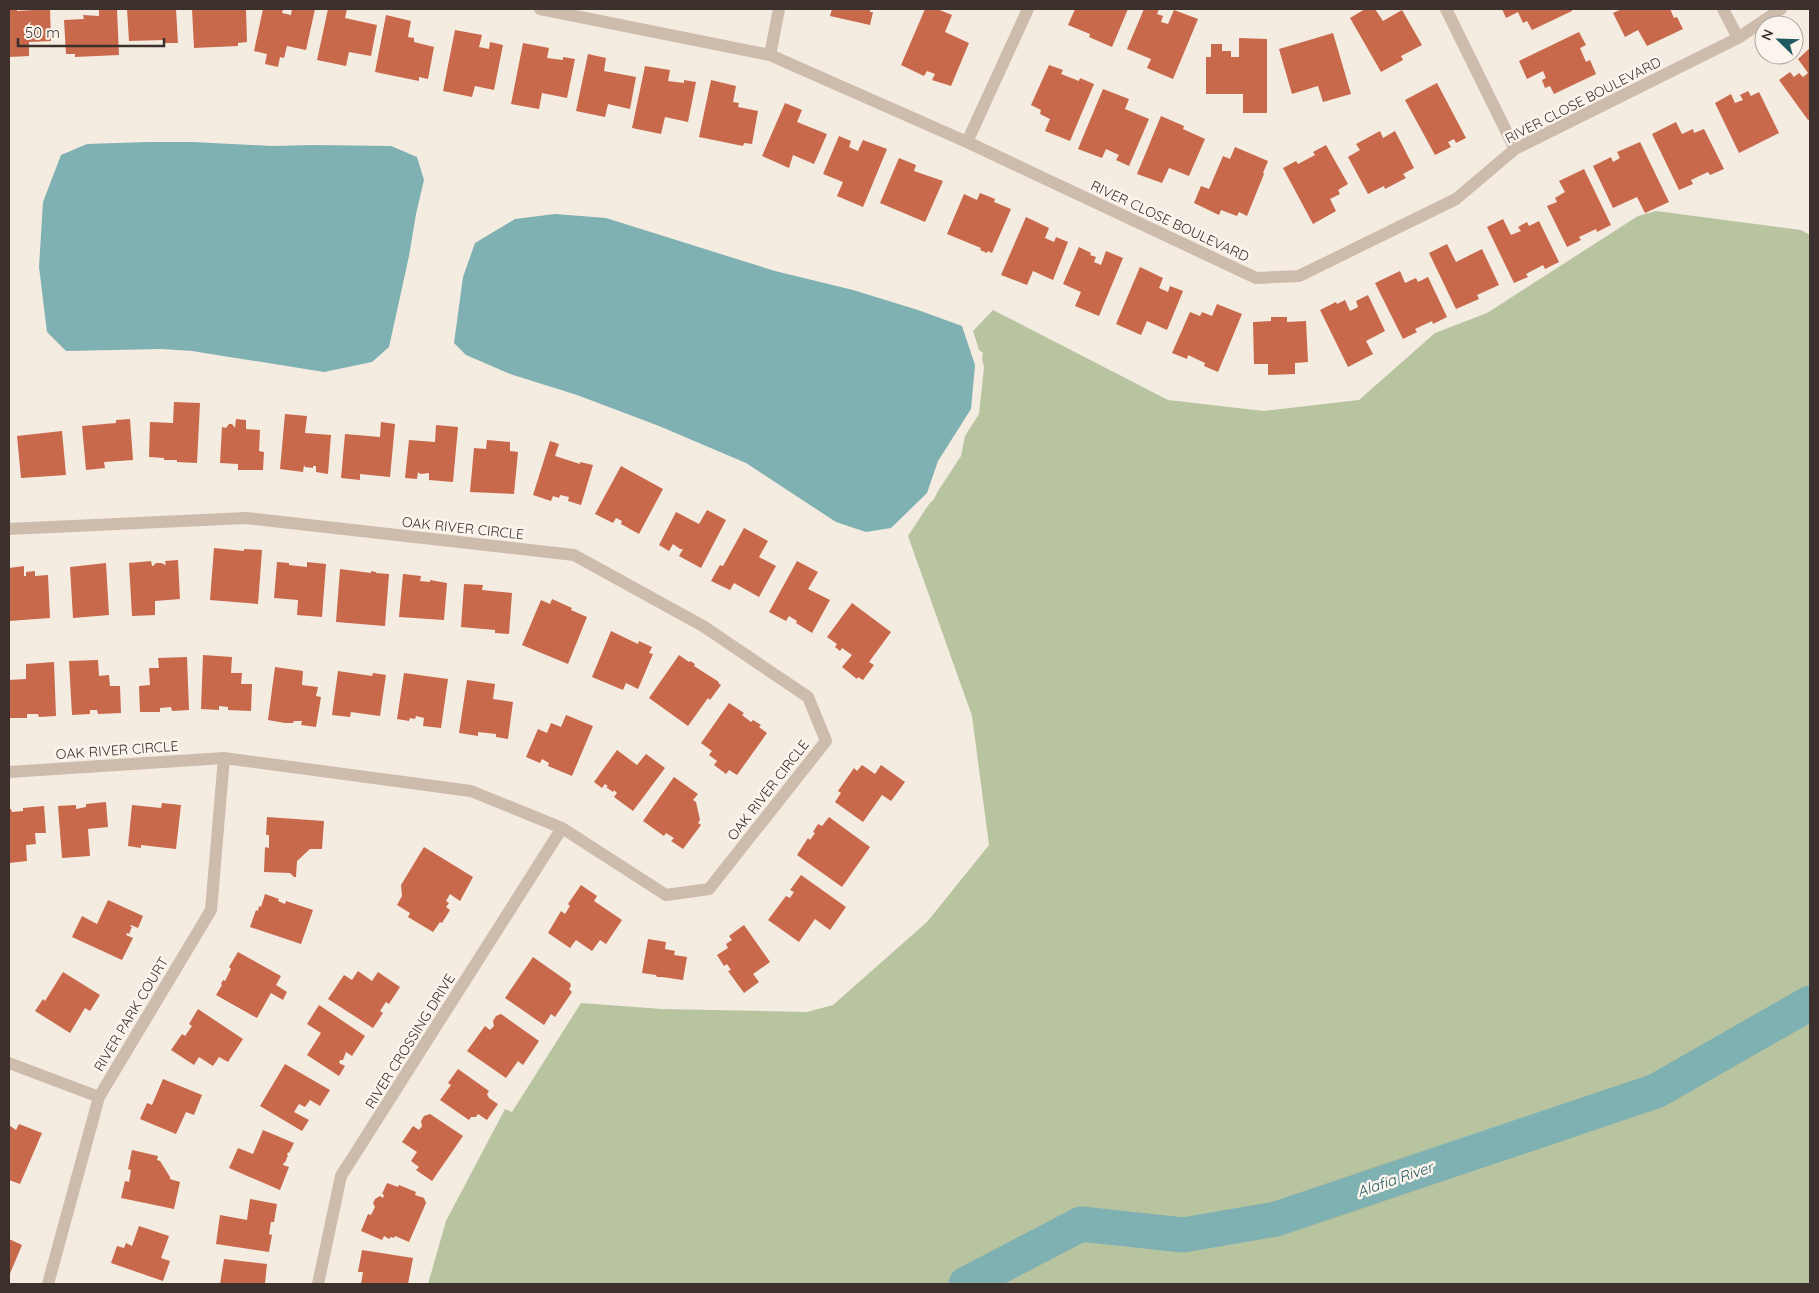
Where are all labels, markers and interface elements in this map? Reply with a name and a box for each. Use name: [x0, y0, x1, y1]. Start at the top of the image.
scale bar: [18, 15, 164, 47]
north arrow: [1754, 15, 1804, 65]
text: 50 m: [25, 23, 60, 42]
text: N: [1757, 27, 1777, 43]
street label: RIVER CLOSE BOULEVARD: [1502, 53, 1664, 147]
street label: RIVER CLOSE BOULEVARD: [1088, 176, 1252, 266]
street label: OAK RIVER CIRCLE: [401, 513, 525, 543]
street label: OAK RIVER CIRCLE: [723, 736, 813, 844]
street label: OAK RIVER CIRCLE: [55, 737, 179, 763]
street label: RIVER PARK COURT: [90, 954, 172, 1074]
street label: RIVER CROSSING DRIVE: [361, 970, 459, 1112]
water label: Alafia River: [1354, 1156, 1438, 1201]

